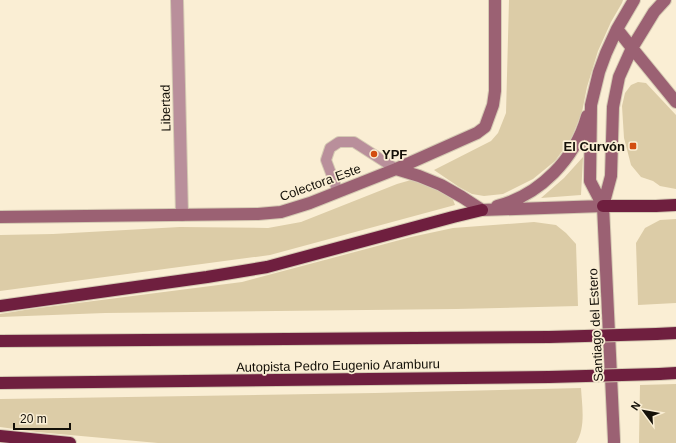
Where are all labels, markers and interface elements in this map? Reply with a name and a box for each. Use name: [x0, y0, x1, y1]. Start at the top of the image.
street label: Libertad: [158, 84, 173, 132]
place label: El Curvón: [564, 139, 625, 154]
marker: El Curvón: [628, 141, 638, 151]
place label: YPF: [382, 147, 407, 162]
marker: YPF: [369, 149, 379, 159]
street label: Colectora Este: [278, 161, 363, 204]
street label: Santiago del Estero: [585, 268, 606, 382]
street label: Autopista Pedro Eugenio Aramburu: [236, 356, 440, 375]
north arrow: [624, 391, 664, 431]
text: N: [628, 399, 643, 412]
scale bar: [14, 405, 70, 431]
text: 20 m: [20, 412, 47, 426]

